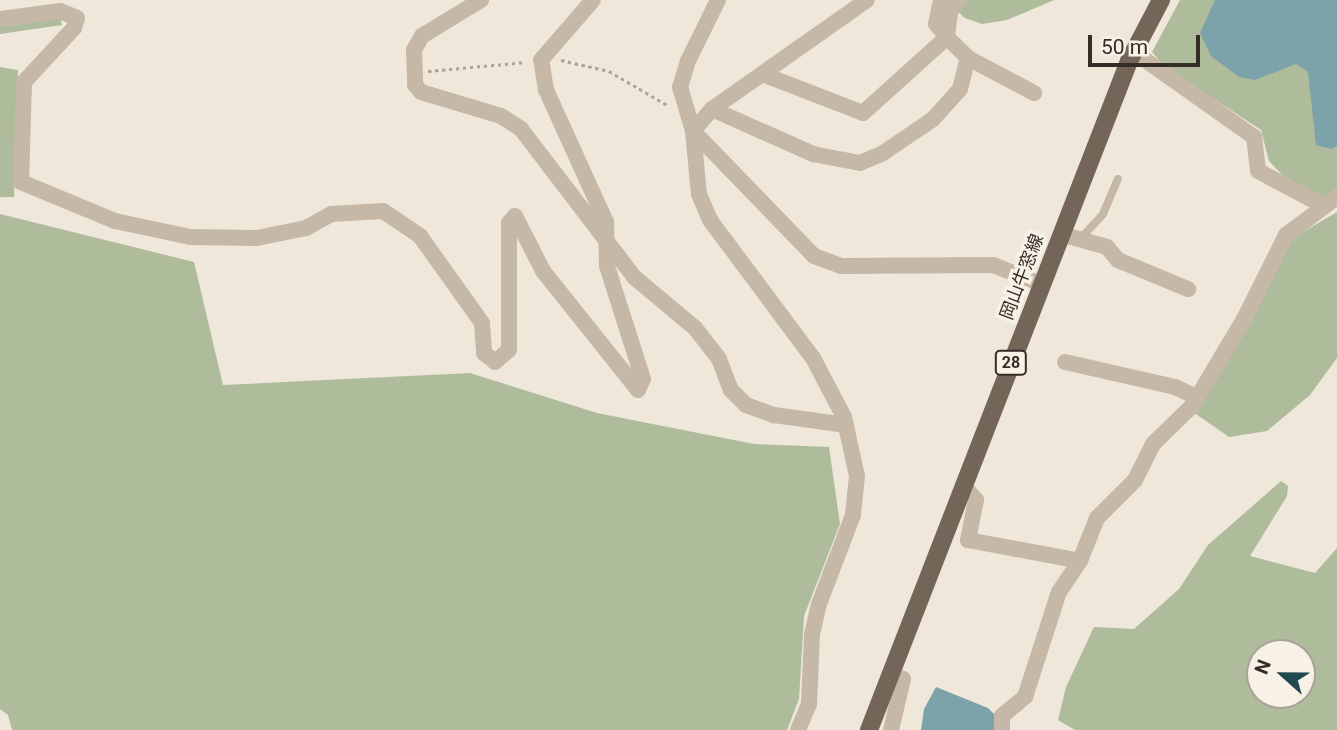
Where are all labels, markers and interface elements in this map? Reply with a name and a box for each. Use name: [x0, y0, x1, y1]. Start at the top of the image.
scale bar: [1092, 21, 1204, 65]
text: 50 m: [1101, 35, 1148, 59]
street label: 岡山牛窓線: [996, 231, 1048, 323]
road number: 28: [993, 350, 1028, 376]
north arrow: [1246, 639, 1316, 709]
text: N: [1250, 657, 1276, 677]

